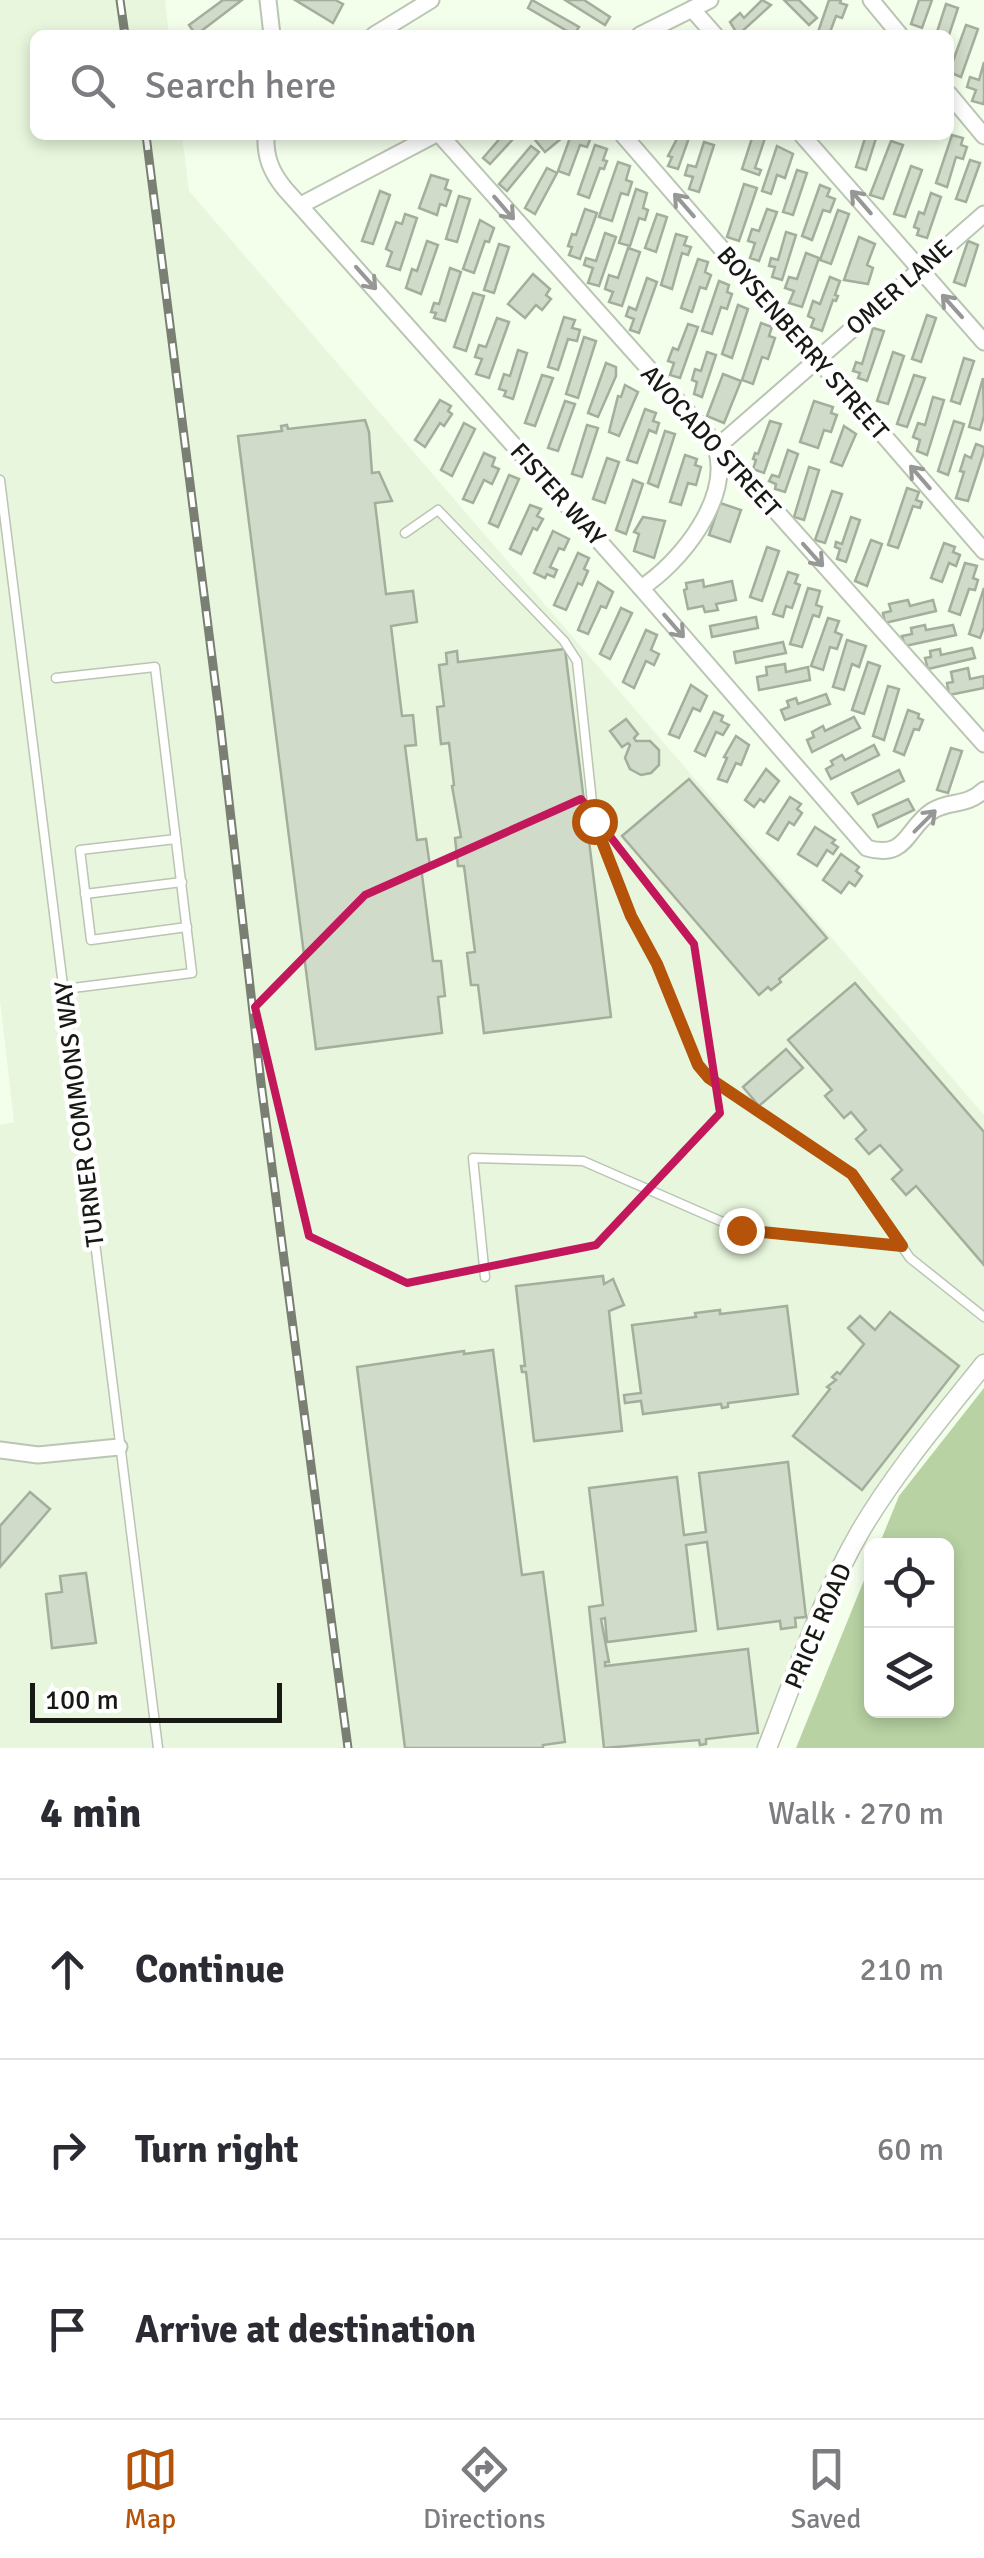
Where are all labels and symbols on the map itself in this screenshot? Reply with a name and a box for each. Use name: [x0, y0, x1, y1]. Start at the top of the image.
one-way arrow: [849, 190, 872, 215]
one-way arrow: [672, 193, 695, 218]
one-way arrow: [493, 195, 516, 220]
street label: OMER LANE: [840, 232, 958, 342]
street label: BOYSENBERRY STREET: [711, 240, 896, 447]
one-way arrow: [354, 265, 377, 290]
one-way arrow: [940, 294, 963, 319]
street label: AVOCADO STREET: [635, 358, 788, 524]
street label: FISTER WAY: [504, 436, 613, 552]
one-way arrow: [909, 465, 932, 490]
one-way arrow: [802, 542, 825, 567]
one-way arrow: [663, 613, 686, 638]
route start: [572, 799, 618, 845]
one-way arrow: [912, 809, 936, 833]
street label: TURNER COMMONS WAY: [47, 979, 111, 1249]
route end: [719, 1208, 765, 1254]
street label: PRICE ROAD: [778, 1558, 858, 1694]
scale bar: [30, 1678, 282, 1722]

